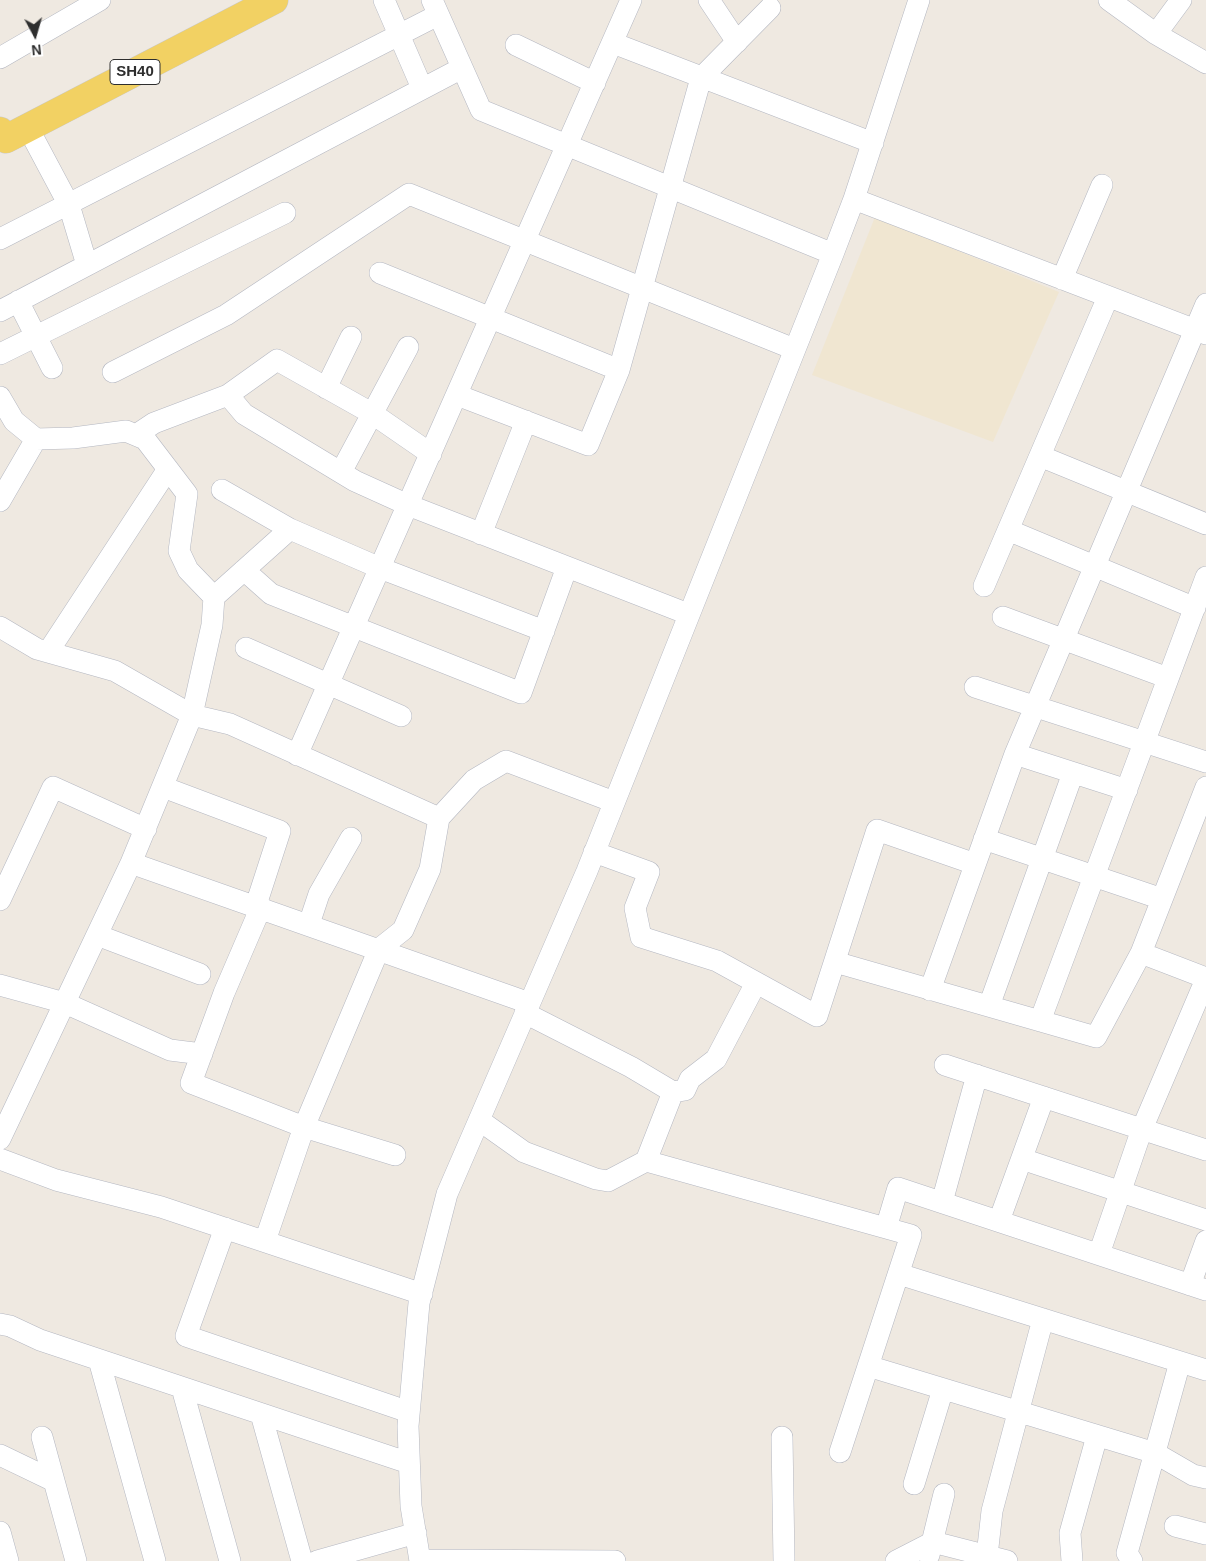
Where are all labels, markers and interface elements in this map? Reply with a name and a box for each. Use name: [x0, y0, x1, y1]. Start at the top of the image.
north arrow: [10, 10, 60, 60]
text: N: [31, 41, 42, 58]
road number: SH40: [110, 60, 160, 84]

